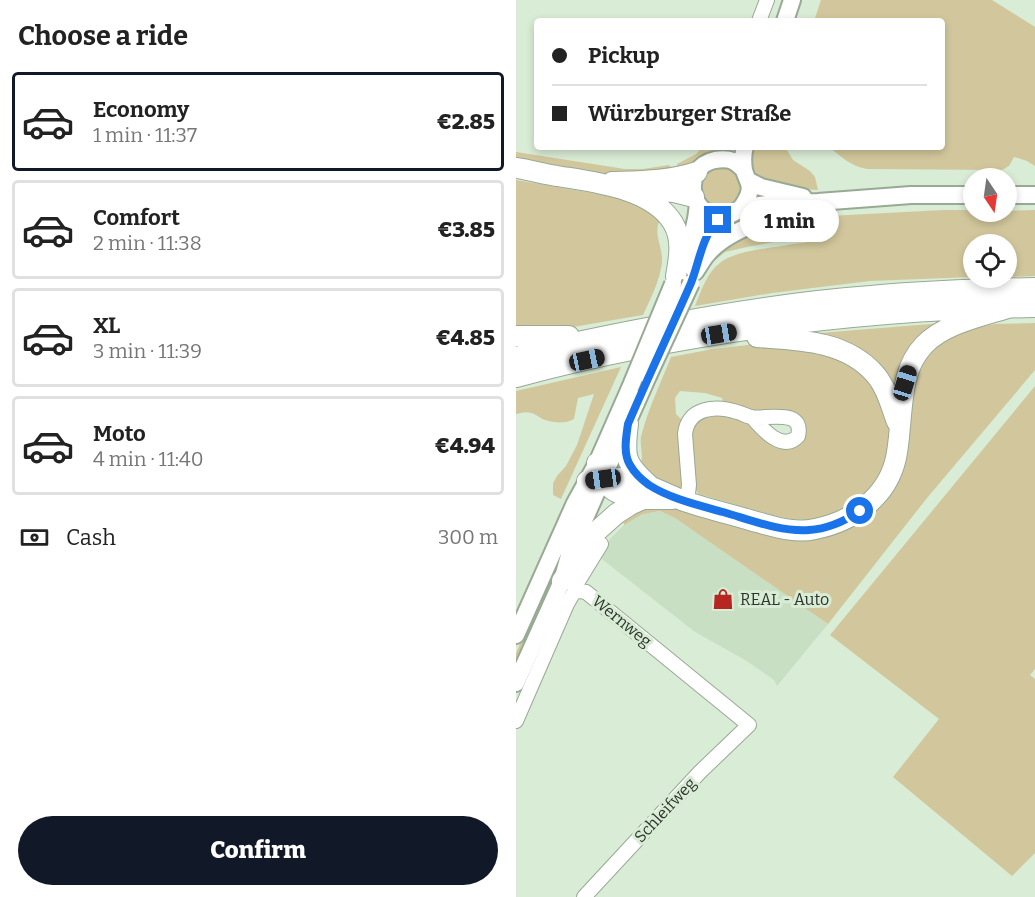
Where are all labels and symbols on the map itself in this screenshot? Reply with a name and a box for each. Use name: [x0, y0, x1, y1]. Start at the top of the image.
north arrow: [963, 168, 1017, 222]
callout: 1 min: [739, 199, 838, 241]
route end: [704, 206, 731, 233]
car: [700, 322, 738, 346]
car: [568, 347, 606, 373]
car: [891, 363, 919, 403]
car: [584, 468, 622, 490]
route start: [846, 497, 873, 524]
shop icon: REAL - Auto: [711, 587, 735, 611]
place label: REAL - Auto: [740, 590, 829, 609]
street label: Wernweg: [589, 591, 656, 651]
street label: Schleifweg: [630, 774, 700, 846]

